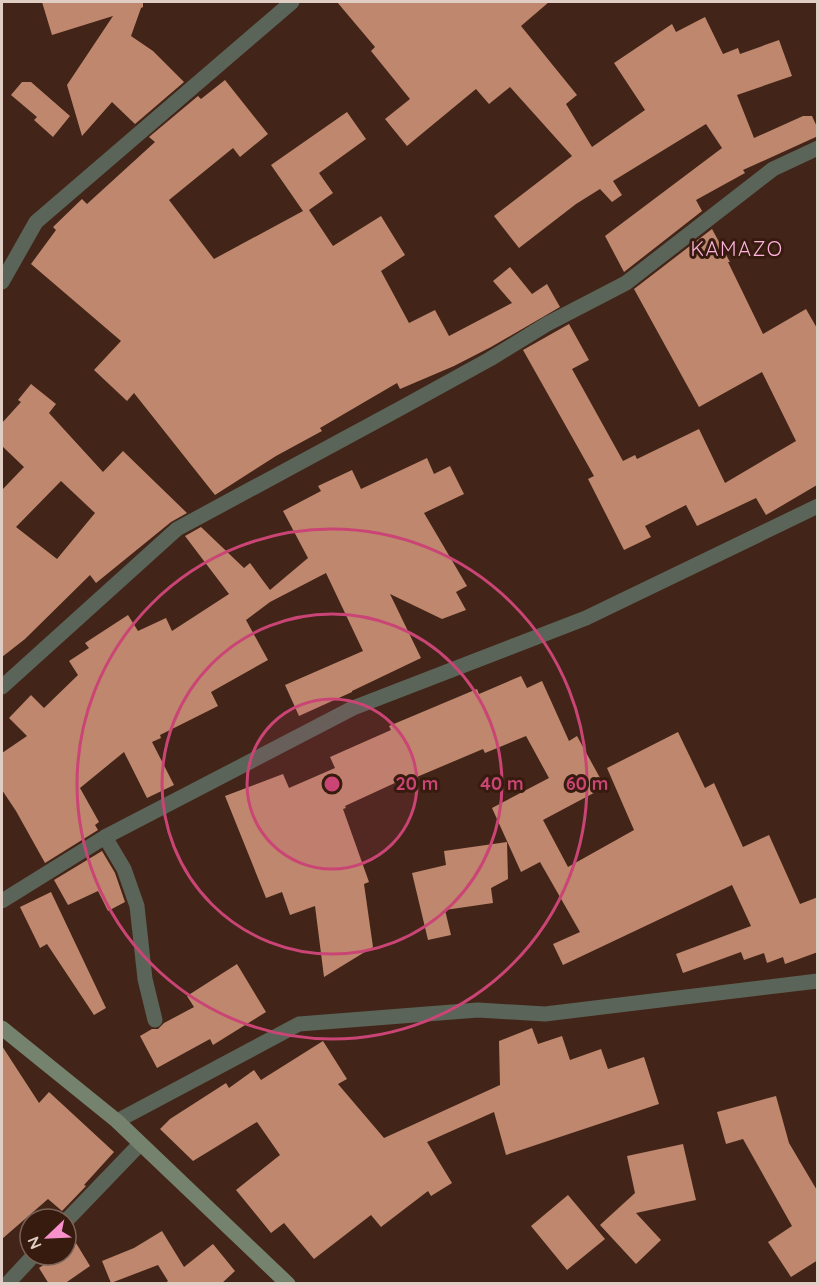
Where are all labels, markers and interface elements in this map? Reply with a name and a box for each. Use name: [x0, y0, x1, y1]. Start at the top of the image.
district label: KAMAZO: [690, 236, 784, 261]
text: 20 m: [396, 772, 438, 795]
text: 40 m: [480, 772, 524, 795]
text: 60 m: [566, 772, 608, 795]
centre of rings: [322, 774, 342, 794]
north arrow: [18, 1207, 78, 1267]
text: N: [23, 1234, 46, 1252]

